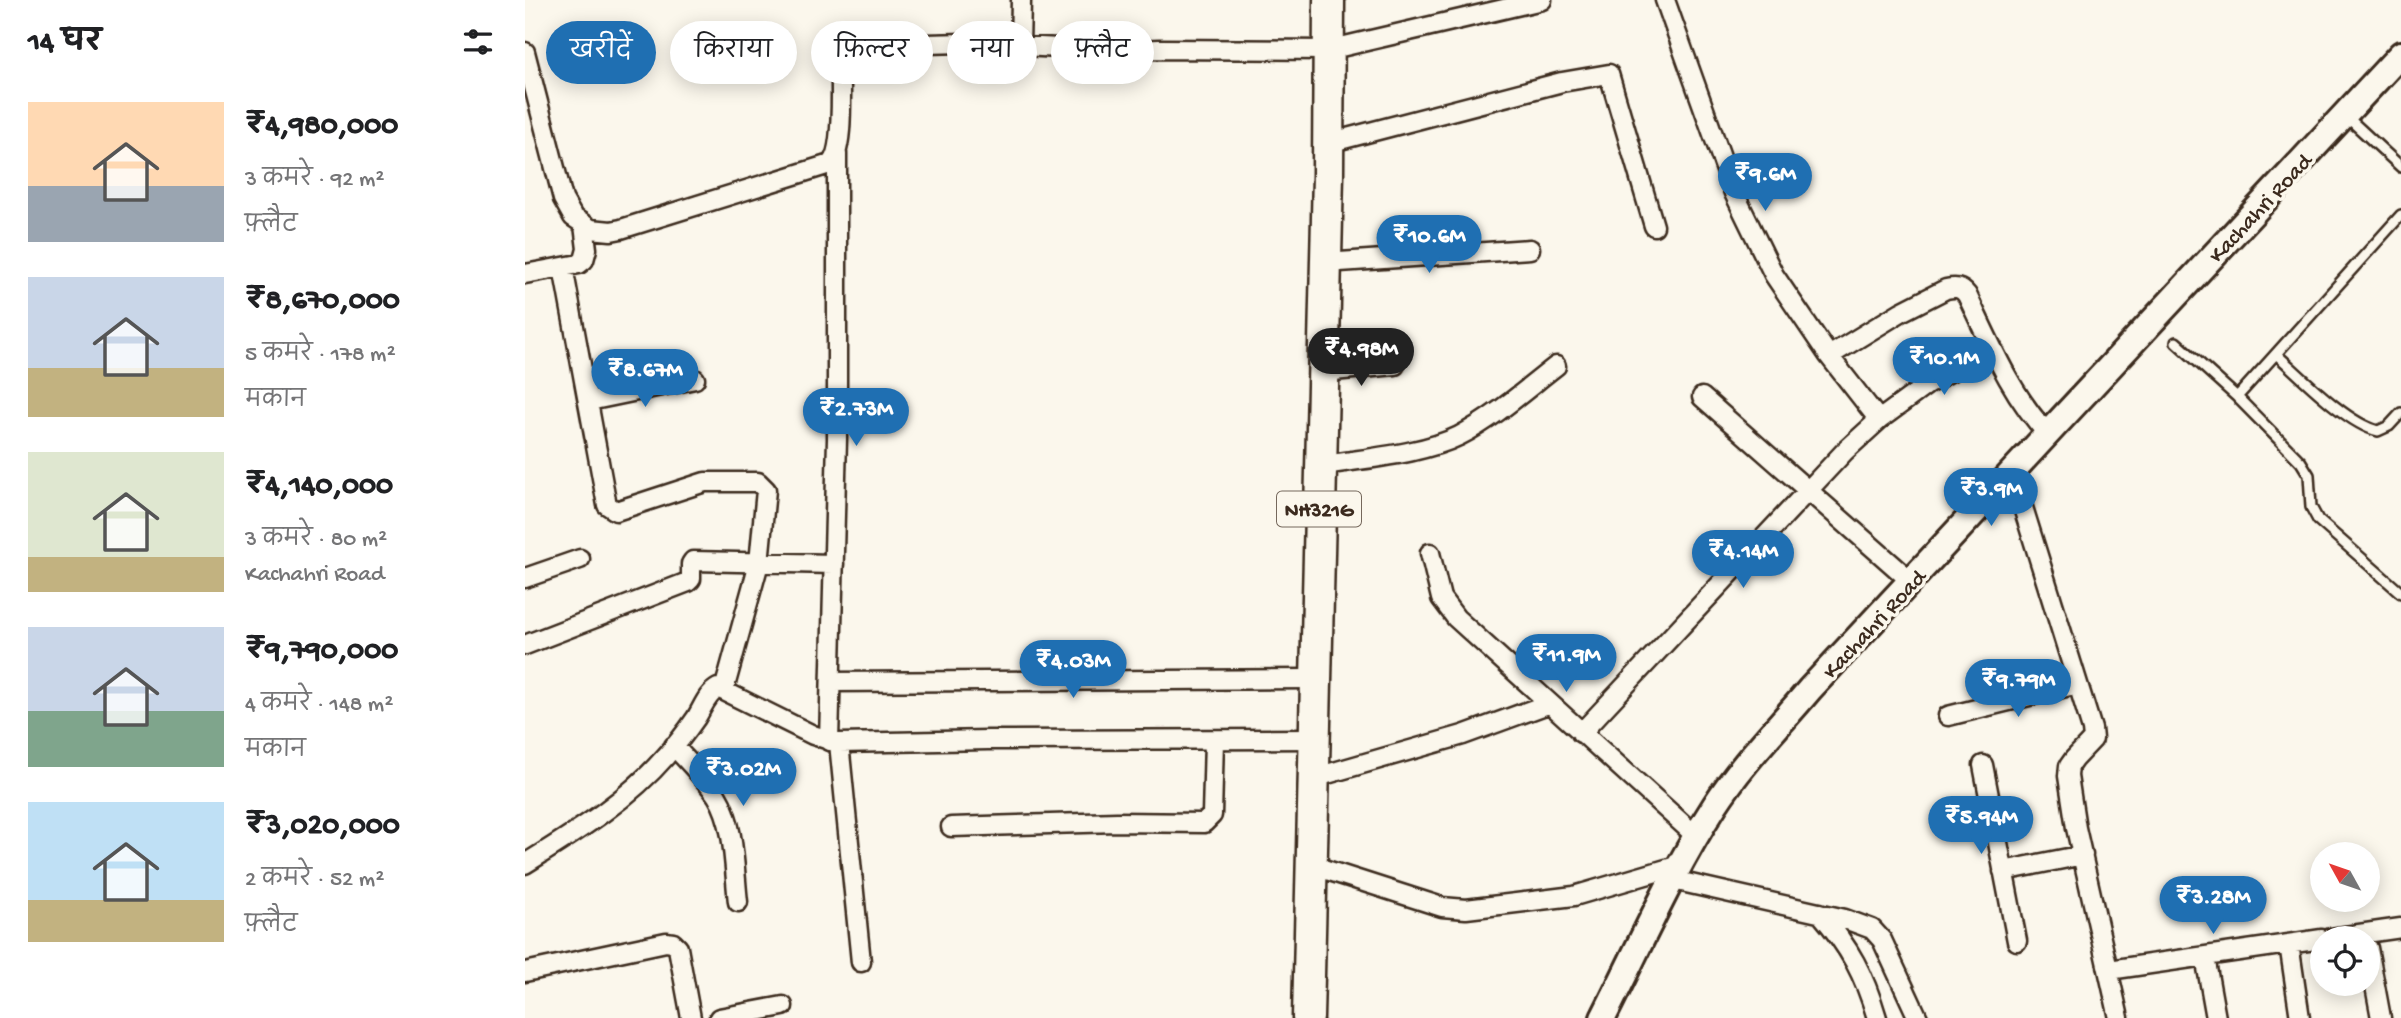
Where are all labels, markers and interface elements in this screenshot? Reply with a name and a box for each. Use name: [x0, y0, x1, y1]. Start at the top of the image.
chip: खरीदें: [546, 21, 656, 84]
chip: किराया: [670, 21, 797, 84]
chip: फ़िल्टर: [811, 21, 933, 84]
chip: नया: [947, 21, 1037, 84]
chip: फ़्लैट: [1051, 21, 1154, 84]
icon: filters: [459, 23, 497, 61]
text: 14 घर: [28, 27, 101, 62]
text: ₹4,980,000: [245, 110, 398, 145]
icon: home: [84, 130, 168, 214]
street label: Kachahri Road: [2204, 148, 2320, 270]
pin: ₹9.6M: [1716, 154, 1814, 213]
text: ₹9.6M: [1734, 162, 1796, 189]
text: 3 कमरे · 92 m²: [245, 167, 384, 194]
text: फ़्लैट: [245, 213, 297, 240]
pin: ₹10.6M: [1372, 216, 1486, 275]
text: ₹10.6M: [1393, 224, 1465, 251]
text: ₹8,670,000: [245, 285, 400, 320]
icon: home: [84, 305, 168, 389]
pin: ₹4.98M: [1304, 328, 1418, 388]
text: ₹4.98M: [1324, 337, 1398, 364]
pin: ₹10.1M: [1887, 338, 2001, 397]
text: 5 कमरे · 178 m²: [245, 342, 396, 369]
text: ₹10.1M: [1909, 346, 1979, 373]
pin: ₹8.67M: [588, 350, 702, 409]
text: ₹8.67M: [607, 358, 683, 385]
text: मकान: [245, 388, 306, 415]
pin: ₹2.73M: [799, 388, 913, 448]
text: ₹2.73M: [819, 397, 893, 424]
pin: ₹3.9M: [1942, 468, 2040, 528]
text: ₹4,140,000: [245, 470, 393, 505]
text: ₹3.9M: [1960, 477, 2022, 504]
icon: home: [84, 480, 168, 564]
road number: NH321G: [1277, 491, 1361, 526]
text: 3 कमरे · 80 m²: [245, 527, 387, 554]
pin: ₹4.14M: [1686, 530, 1800, 590]
text: ₹4.14M: [1708, 539, 1778, 566]
text: Kachahri Road: [245, 562, 385, 589]
street label: Kachahri Road: [1818, 564, 1934, 686]
pin: ₹11.9M: [1509, 634, 1623, 694]
text: ₹9,790,000: [245, 635, 398, 670]
pin: ₹4.03M: [1016, 640, 1130, 700]
text: ₹11.9M: [1531, 643, 1601, 670]
text: ₹4.03M: [1036, 649, 1110, 676]
icon: home: [84, 655, 168, 739]
pin: ₹9.79M: [1961, 660, 2075, 719]
text: ₹9.79M: [1981, 668, 2055, 695]
text: 4 कमरे · 148 m²: [245, 692, 393, 719]
text: मकान: [245, 738, 306, 765]
pin: ₹3.02M: [686, 748, 800, 808]
text: ₹3.02M: [705, 757, 781, 784]
pin: ₹5.94M: [1924, 796, 2038, 856]
text: ₹5.94M: [1944, 805, 2018, 832]
text: ₹3,020,000: [245, 810, 400, 845]
icon: home: [84, 830, 168, 914]
north arrow: [2310, 842, 2380, 912]
map controls: [2310, 842, 2380, 996]
text: 2 कमरे · 52 m²: [245, 867, 384, 894]
pin: ₹3.28M: [2156, 876, 2270, 936]
text: ₹3.28M: [2176, 885, 2250, 912]
text: फ़्लैट: [245, 913, 297, 940]
button: locate: [2310, 926, 2380, 996]

